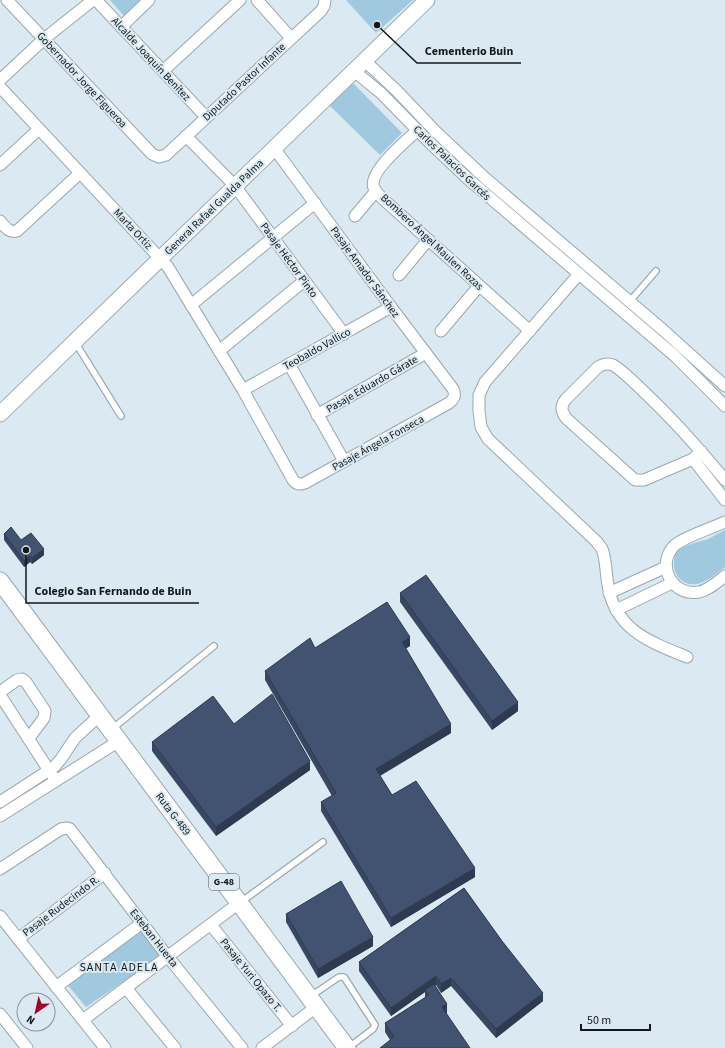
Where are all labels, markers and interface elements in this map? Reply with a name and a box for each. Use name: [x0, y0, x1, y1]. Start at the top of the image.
street label: Alcalde Joaquín Benítez: [108, 14, 194, 104]
street label: Gobernador Jorge Figueroa: [34, 29, 130, 131]
street label: Diputado Pastor Infante: [199, 39, 289, 125]
callout: Cementerio Buin: [417, 39, 521, 63]
text: Cementerio Buin: [425, 43, 513, 60]
street label: Carlos Palacios Garcés: [410, 122, 494, 204]
street label: General Rafael Gualda Palma: [161, 156, 267, 258]
street label: Bombero Ángel Maulen Rozas: [377, 190, 487, 294]
street label: Marta Ortiz: [110, 205, 156, 253]
street label: Pasaje Héctor Pinto: [257, 219, 321, 301]
street label: Pasaje Amador Sánchez: [327, 223, 403, 321]
street label: Teobaldo Vallico: [280, 324, 354, 374]
street label: Pasaje Eduardo Gárate: [323, 351, 421, 416]
street label: Pasaje Ángela Fonseca: [329, 411, 427, 475]
callout: Colegio San Fernando de Buin: [26, 579, 199, 603]
text: Colegio San Fernando de Buin: [34, 583, 192, 600]
street label: Ruta G-489: [152, 789, 194, 839]
street label: Pasaje Rudecindo R.: [19, 872, 103, 940]
road number: G-48: [209, 874, 239, 890]
street label: Esteban Huerta: [126, 906, 182, 970]
street label: Pasaje Yuri Opazo T.: [217, 935, 285, 1015]
district label: SANTA ADELA: [79, 959, 159, 976]
north arrow: [16, 992, 56, 1032]
scale bar: [581, 1006, 650, 1032]
text: N: [23, 1012, 38, 1028]
text: 50 m: [587, 1012, 611, 1029]

